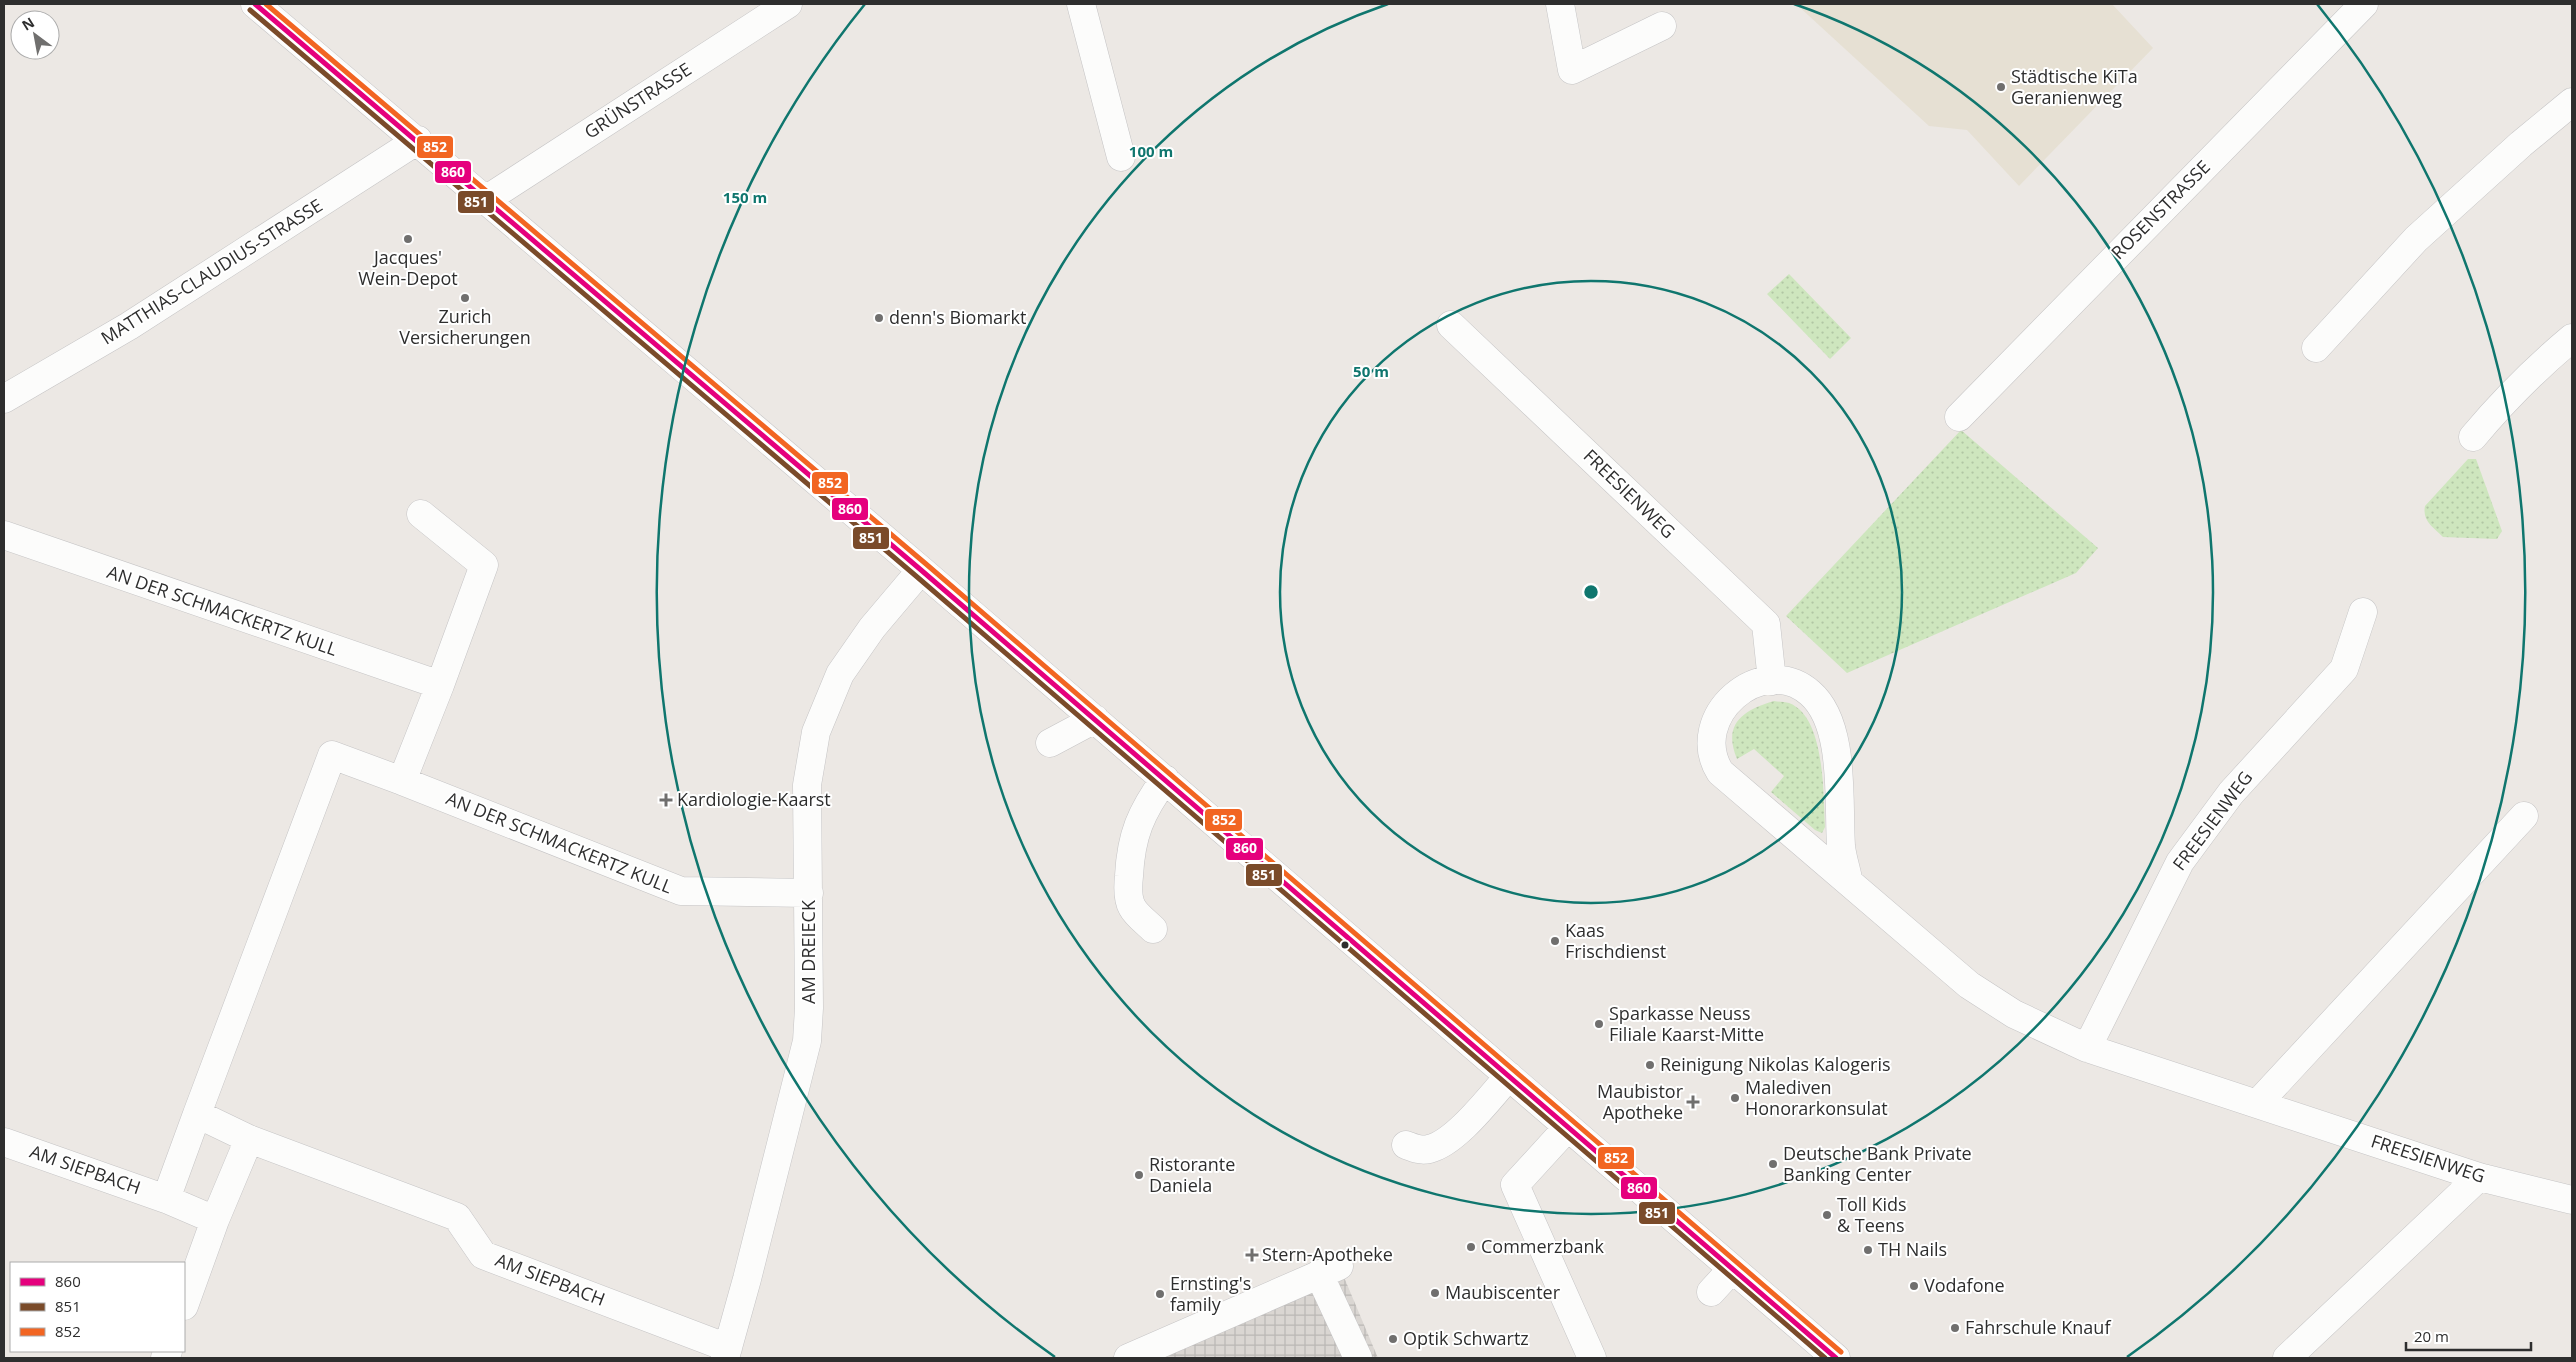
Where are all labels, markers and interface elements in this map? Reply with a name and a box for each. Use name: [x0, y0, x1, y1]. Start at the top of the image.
north arrow: [10, 10, 60, 60]
text: N: [18, 12, 38, 35]
street label: GRÜNSTRASSE: [579, 57, 696, 144]
place label: Städtische KiTa Geranienweg: [2011, 64, 2138, 109]
marker: Städtische KiTa Geranienweg: [1995, 81, 2007, 93]
line badge: 852: [416, 135, 454, 159]
text: 852: [423, 137, 447, 156]
text: 100 m: [1129, 141, 1173, 161]
street label: ROSENSTRASSE: [2106, 155, 2215, 264]
line badge: 860: [434, 160, 472, 184]
text: 860: [441, 162, 465, 181]
text: 150 m: [723, 187, 767, 207]
line badge: 851: [457, 190, 495, 214]
text: 851: [464, 192, 488, 211]
street label: MATTHIAS-CLAUDIUS-STRASSE: [96, 193, 327, 349]
marker: Jacques' Wein-Depot: [402, 233, 414, 245]
place label: Jacques' Wein-Depot: [358, 245, 458, 290]
marker: Zurich Versicherungen: [459, 292, 471, 304]
place label: Zurich Versicherungen: [399, 304, 531, 349]
place label: denn's Biomarkt: [889, 305, 1026, 329]
marker: denn's Biomarkt: [873, 312, 885, 324]
text: 50 m: [1353, 361, 1389, 381]
street label: FREESIENWEG: [1579, 443, 1681, 543]
line badge: 852: [811, 471, 849, 495]
text: 852: [818, 473, 842, 492]
line badge: 860: [831, 497, 869, 521]
text: 860: [838, 499, 862, 518]
line badge: 851: [852, 526, 890, 550]
text: 851: [859, 528, 883, 547]
street label: AN DER SCHMACKERTZ KULL: [104, 559, 341, 661]
centre of rings: [1582, 583, 1600, 601]
street label: FREESIENWEG: [2167, 766, 2257, 875]
street label: AN DER SCHMACKERTZ KULL: [443, 786, 676, 898]
place label: Kardiologie-Kaarst: [677, 787, 831, 811]
marker: Kardiologie-Kaarst: [659, 793, 673, 807]
line badge: 852: [1204, 808, 1243, 832]
text: 852: [1212, 810, 1236, 829]
line badge: 860: [1225, 837, 1264, 861]
text: 860: [1233, 838, 1257, 857]
line badge: 851: [1245, 863, 1283, 887]
text: 851: [1252, 865, 1276, 884]
street label: AM DREIECK: [796, 899, 820, 1004]
place label: Kaas Frischdienst: [1565, 918, 1666, 963]
marker: Kaas Frischdienst: [1549, 935, 1561, 947]
unlabelled marker: [1340, 940, 1350, 950]
place label: Sparkasse Neuss Filiale Kaarst-Mitte: [1609, 1001, 1764, 1046]
marker: Sparkasse Neuss Filiale Kaarst-Mitte: [1593, 1018, 1605, 1030]
place label: Reinigung Nikolas Kalogeris: [1660, 1052, 1891, 1076]
marker: Reinigung Nikolas Kalogeris: [1644, 1059, 1656, 1071]
place label: Malediven Honorarkonsulat: [1745, 1075, 1888, 1120]
place label: Maubistor Apotheke: [1597, 1079, 1684, 1124]
marker: Malediven Honorarkonsulat: [1729, 1092, 1741, 1104]
marker: Maubistor Apotheke: [1687, 1096, 1699, 1108]
street label: FREESIENWEG: [2368, 1128, 2488, 1188]
street label: AM SIEPBACH: [27, 1139, 144, 1199]
place label: Deutsche Bank Private Banking Center: [1783, 1141, 1972, 1186]
line badge: 852: [1597, 1146, 1635, 1170]
text: 852: [1604, 1148, 1628, 1167]
place label: Ristorante Daniela: [1149, 1152, 1235, 1197]
marker: Deutsche Bank Private Banking Center: [1767, 1158, 1779, 1170]
marker: Ristorante Daniela: [1133, 1169, 1145, 1181]
line badge: 860: [1620, 1176, 1658, 1200]
text: 860: [1627, 1178, 1651, 1197]
place label: Toll Kids & Teens: [1837, 1192, 1907, 1237]
line badge: 851: [1638, 1201, 1676, 1225]
text: 851: [1645, 1203, 1669, 1222]
marker: Toll Kids & Teens: [1821, 1209, 1833, 1221]
place label: Commerzbank: [1481, 1234, 1604, 1258]
place label: TH Nails: [1878, 1237, 1947, 1261]
marker: Commerzbank: [1465, 1241, 1477, 1253]
place label: Stern-Apotheke: [1262, 1242, 1393, 1266]
marker: TH Nails: [1862, 1244, 1874, 1256]
street label: AM SIEPBACH: [492, 1247, 609, 1311]
marker: Stern-Apotheke: [1246, 1249, 1258, 1261]
legend: [10, 1262, 185, 1352]
text: 860: [55, 1271, 81, 1291]
place label: Ernsting's family: [1170, 1271, 1251, 1316]
place label: Vodafone: [1924, 1273, 2005, 1297]
place label: Maubiscenter: [1445, 1280, 1561, 1304]
marker: Vodafone: [1908, 1280, 1920, 1292]
marker: Maubiscenter: [1429, 1287, 1441, 1299]
marker: Ernsting's family: [1154, 1288, 1166, 1300]
text: 851: [55, 1296, 81, 1316]
place label: Fahrschule Knauf: [1965, 1315, 2111, 1339]
scale bar: [2406, 1320, 2531, 1352]
text: 852: [55, 1321, 81, 1341]
marker: Fahrschule Knauf: [1949, 1322, 1961, 1334]
place label: Optik Schwartz: [1403, 1326, 1529, 1350]
text: 20 m: [2414, 1326, 2449, 1346]
marker: Optik Schwartz: [1387, 1333, 1399, 1345]

